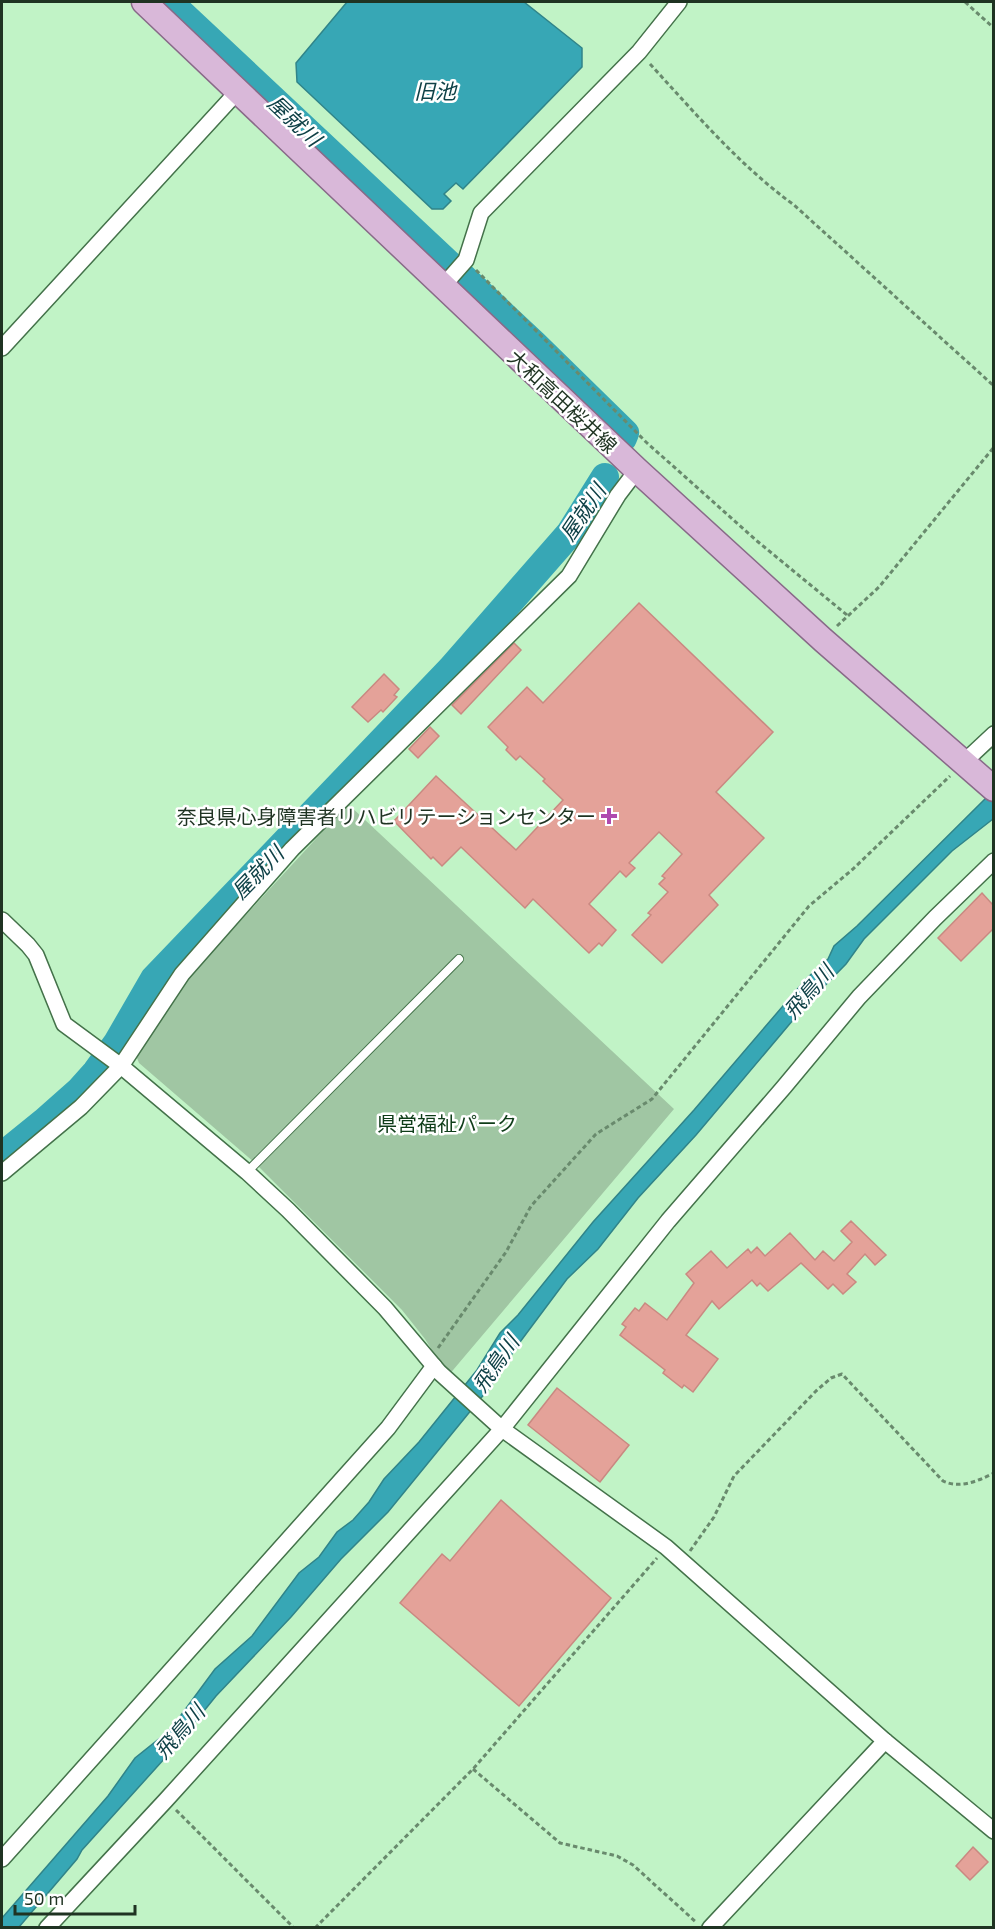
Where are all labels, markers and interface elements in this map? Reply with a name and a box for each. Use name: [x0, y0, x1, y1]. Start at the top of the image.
water label: 旧池: [414, 78, 458, 103]
water label: 屋就川: [263, 89, 328, 152]
street label: 大和高田桜井線: [504, 344, 622, 458]
water label: 屋就川: [554, 477, 611, 545]
place label: 奈良県心身障害者リハビリテーションセンター: [176, 804, 596, 828]
marker: 奈良県心身障害者リハビリテーションセンター: [600, 807, 618, 825]
water label: 屋就川: [226, 839, 289, 903]
water label: 飛鳥川: [778, 958, 839, 1023]
park label: 県営福祉パーク: [377, 1111, 517, 1135]
water label: 飛鳥川: [467, 1328, 524, 1396]
water label: 飛鳥川: [149, 1698, 210, 1763]
scale bar: [15, 1878, 135, 1916]
text: 50 m: [24, 1887, 64, 1909]

